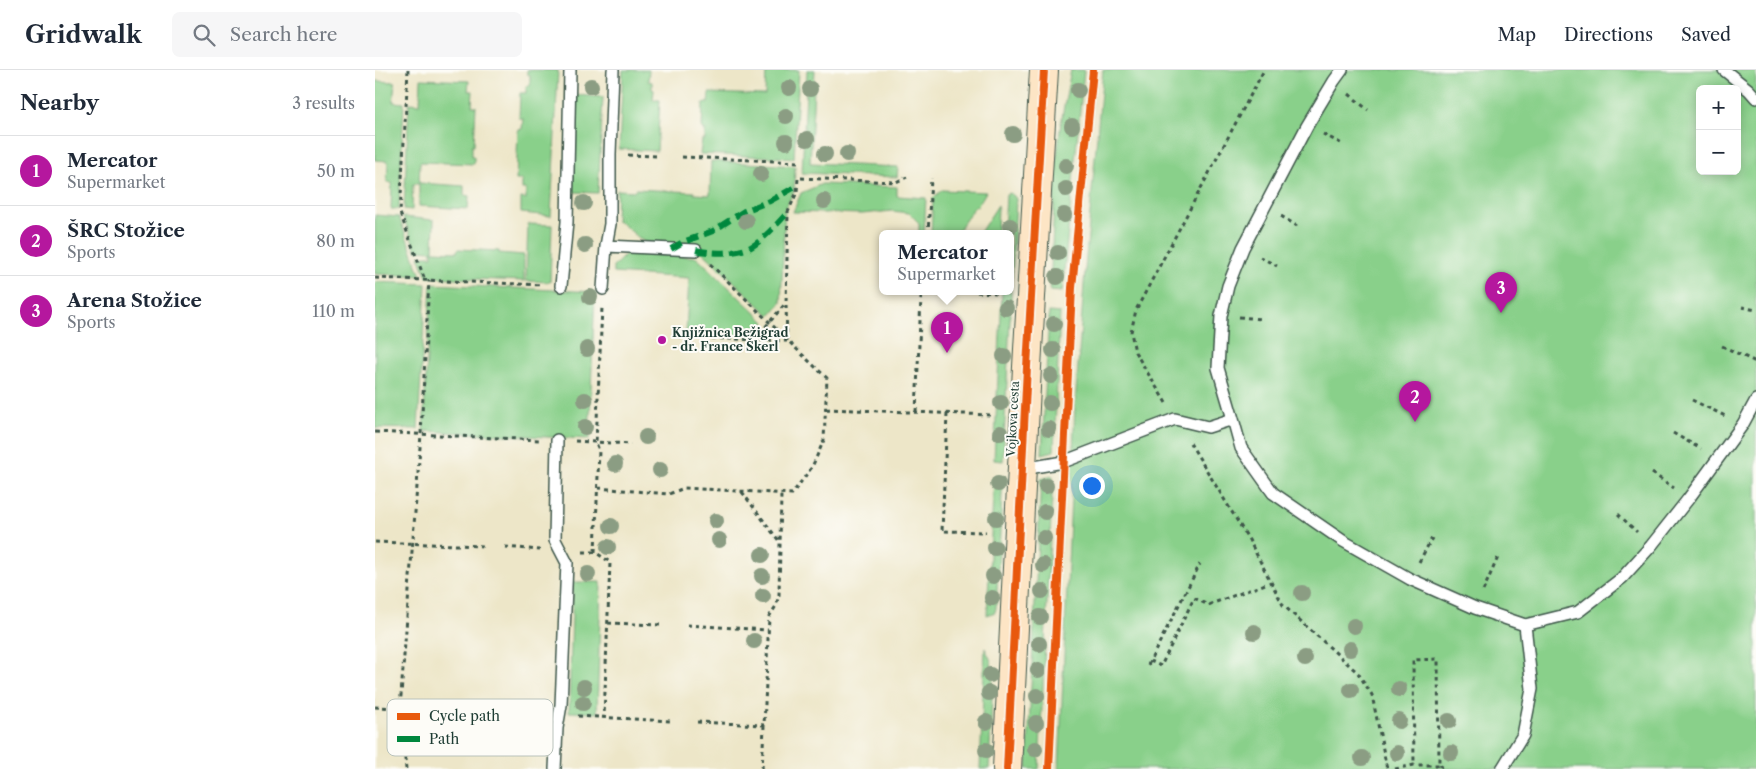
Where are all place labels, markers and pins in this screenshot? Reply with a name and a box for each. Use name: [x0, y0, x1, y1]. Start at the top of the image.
pin: 3: [1485, 272, 1517, 313]
pin: 1: [931, 312, 963, 353]
place label: Knjižnica Bežigrad - dr. France Škerl: [672, 325, 789, 354]
marker: Knjižnica Bežigrad - dr. France Škerl: [656, 334, 668, 346]
pin: 2: [1399, 381, 1431, 422]

